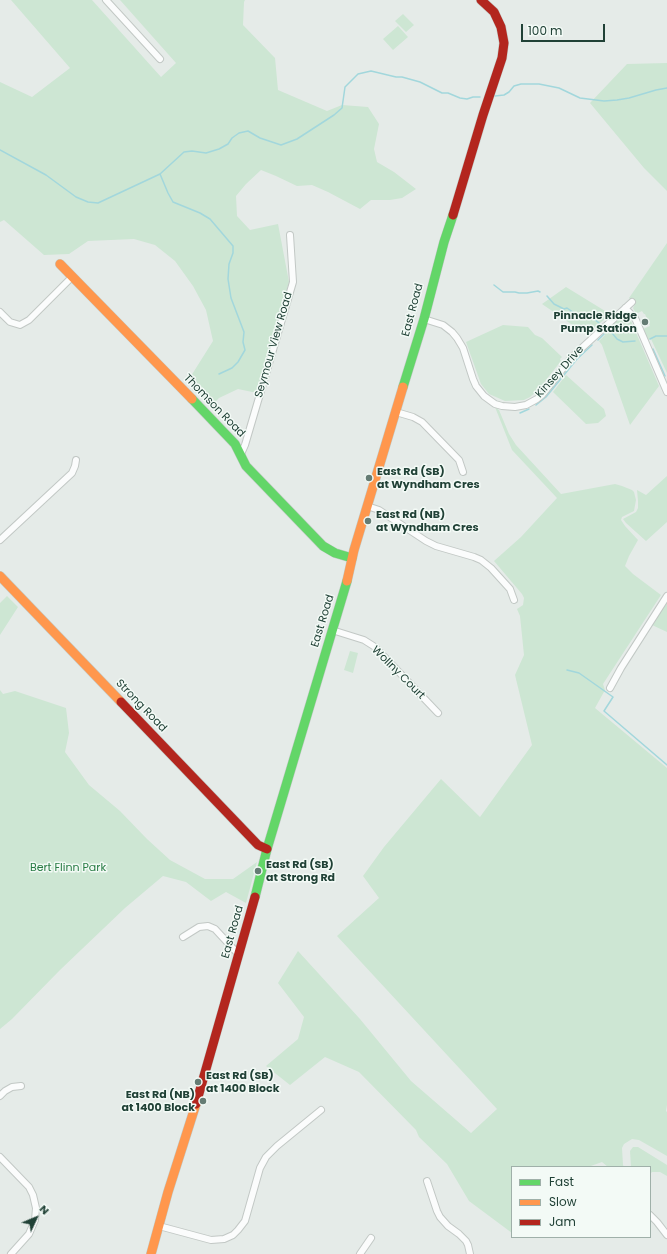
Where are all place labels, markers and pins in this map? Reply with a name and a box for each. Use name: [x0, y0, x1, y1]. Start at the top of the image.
place label: Pinnacle Ridge Pump Station: [553, 309, 637, 335]
marker: Pinnacle Ridge Pump Station: [640, 317, 650, 327]
place label: East Rd (SB) at Wyndham Cres: [377, 465, 480, 491]
marker: East Rd (SB) at Wyndham Cres: [364, 473, 374, 483]
place label: East Rd (NB) at Wyndham Cres: [376, 508, 479, 534]
marker: East Rd (NB) at Wyndham Cres: [363, 516, 373, 526]
place label: East Rd (SB) at Strong Rd: [266, 858, 335, 884]
marker: East Rd (SB) at Strong Rd: [253, 866, 263, 876]
place label: East Rd (SB) at 1400 Block: [206, 1069, 279, 1095]
marker: East Rd (SB) at 1400 Block: [193, 1077, 203, 1087]
place label: East Rd (NB) at 1400 Block: [122, 1088, 195, 1114]
marker: East Rd (NB) at 1400 Block: [198, 1096, 208, 1106]

